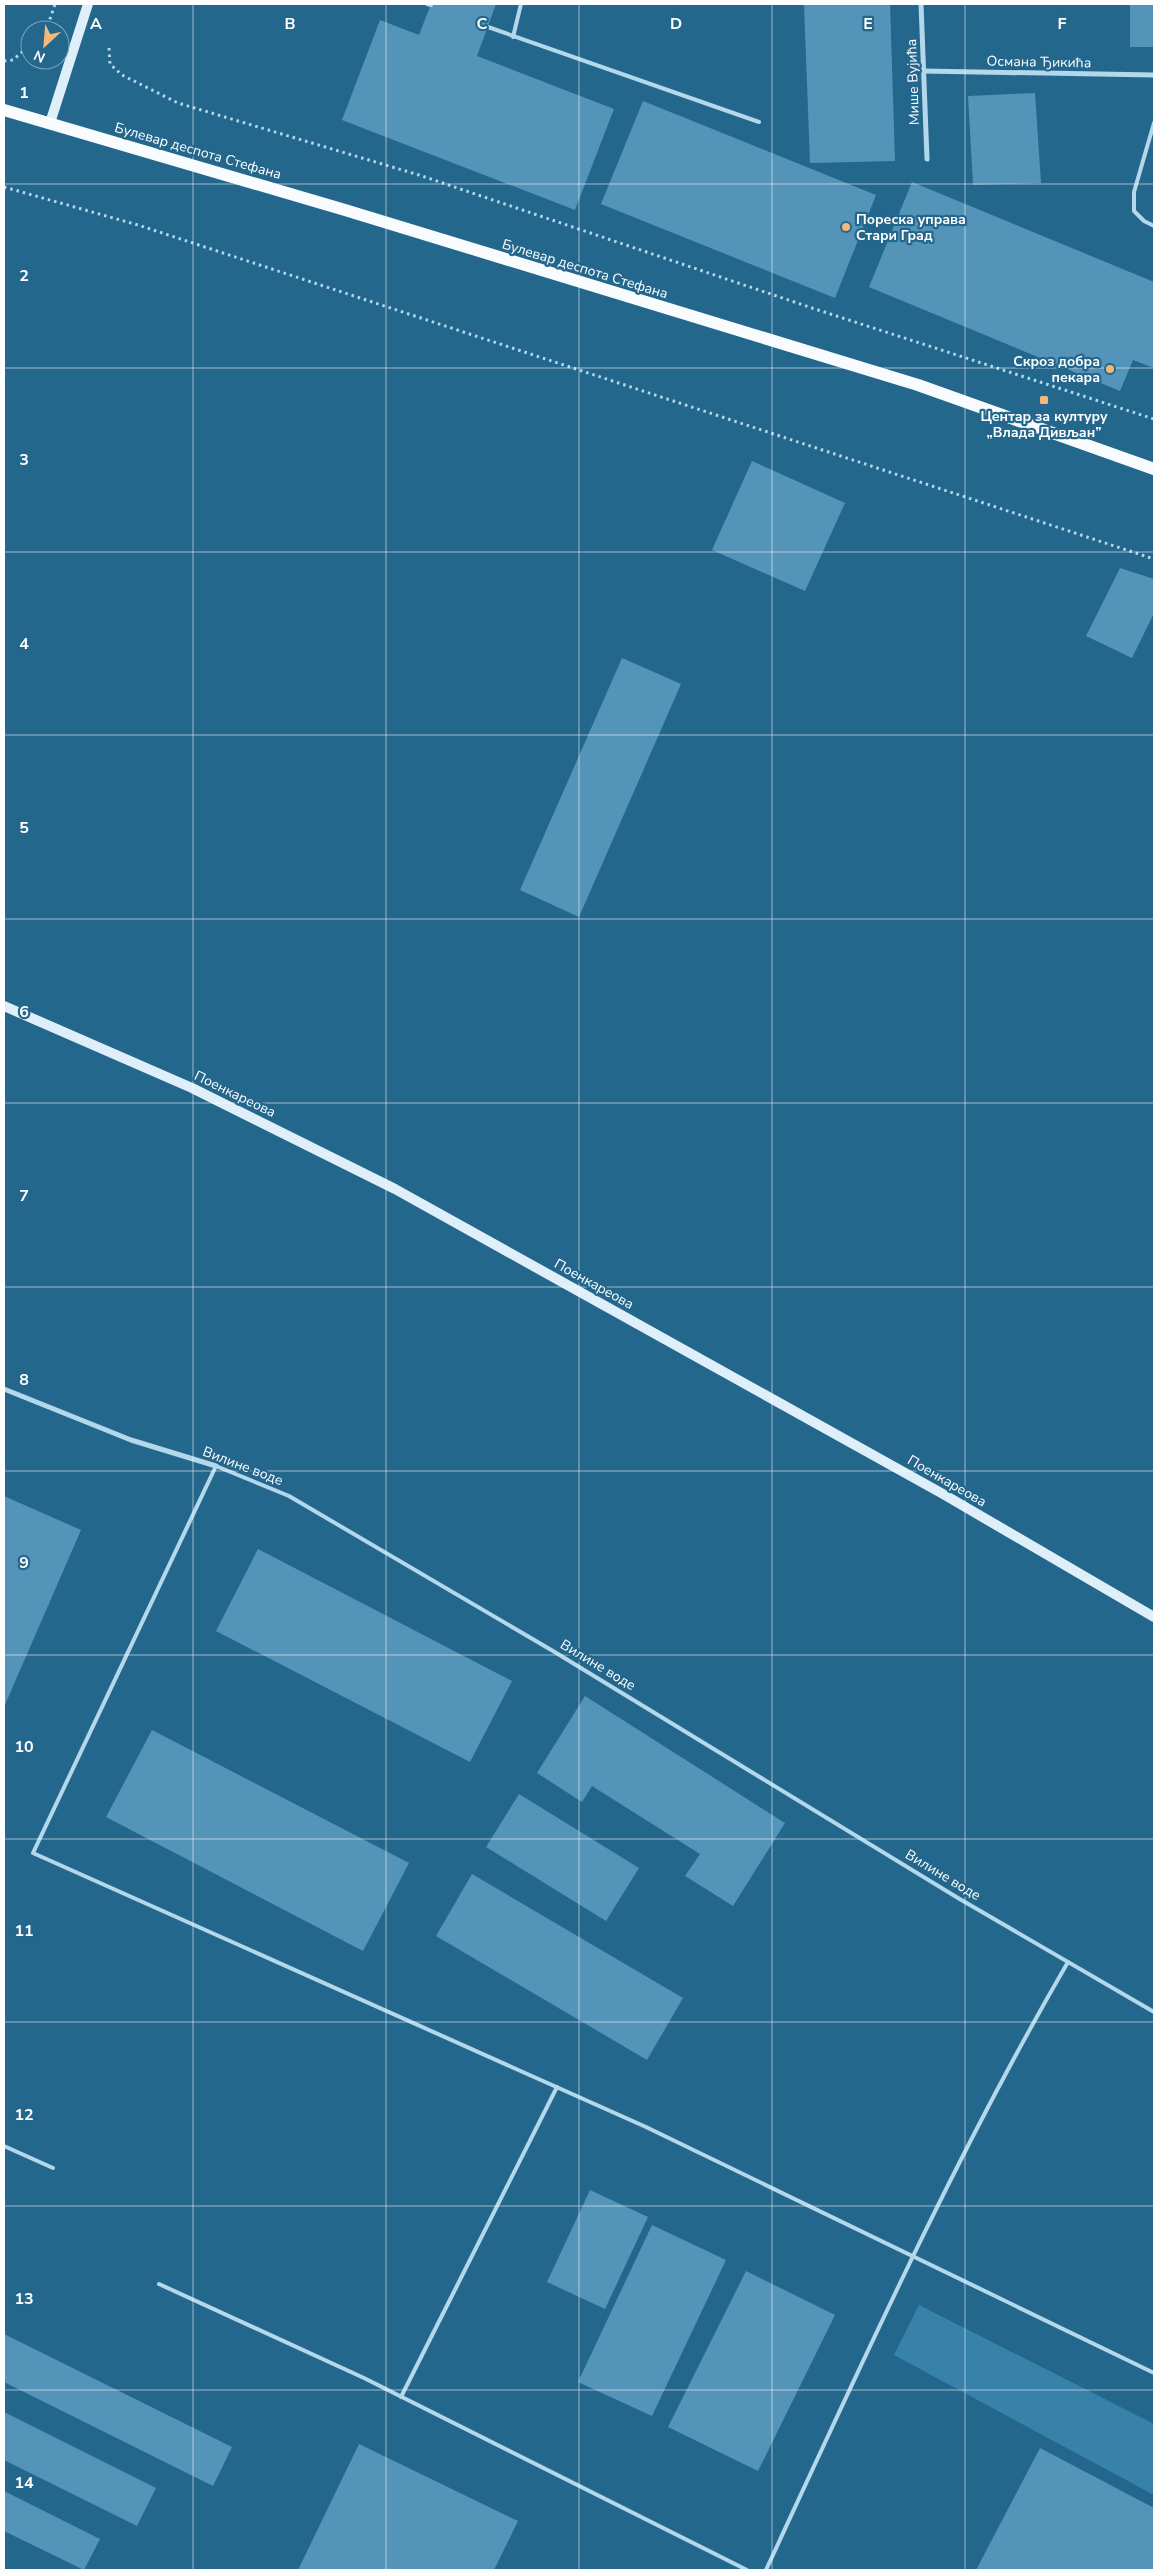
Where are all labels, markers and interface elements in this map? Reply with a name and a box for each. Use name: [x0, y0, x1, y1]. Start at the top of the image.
text: A: [90, 13, 102, 35]
text: B: [284, 13, 296, 35]
text: C: [477, 13, 488, 35]
text: D: [670, 13, 682, 35]
text: E: [863, 13, 873, 35]
text: F: [1058, 13, 1067, 35]
north arrow: [20, 20, 70, 70]
street label: Мише Вујића: [902, 38, 924, 126]
text: N: [31, 45, 48, 67]
street label: Османа Ђикића: [987, 52, 1091, 72]
text: 1: [19, 82, 29, 104]
street label: Булевар деспота Стефана: [112, 118, 284, 184]
place label: Пореска управа Стари Град: [856, 210, 966, 245]
marker: Пореска управа Стари Град: [840, 221, 852, 233]
street label: Булевар деспота Стефана: [500, 235, 670, 303]
text: 2: [19, 265, 29, 287]
place label: Скроз добра пекара: [1013, 352, 1100, 387]
marker: Скроз добра пекара: [1104, 363, 1116, 375]
marker: Центар за културу „Влада Дивљан”: [1038, 394, 1050, 406]
place label: Центар за културу „Влада Дивљан”: [980, 407, 1108, 442]
text: 3: [19, 449, 29, 471]
text: 4: [19, 633, 29, 655]
text: 5: [19, 817, 29, 839]
text: 6: [19, 1001, 29, 1023]
street label: Поенкареова: [191, 1066, 279, 1122]
text: 7: [19, 1185, 29, 1207]
street label: Поенкареова: [551, 1254, 637, 1314]
text: 8: [19, 1369, 29, 1391]
street label: Вилине воде: [200, 1442, 286, 1490]
street label: Поенкареова: [904, 1451, 990, 1511]
text: 9: [19, 1552, 29, 1574]
street label: Вилине воде: [557, 1635, 639, 1695]
text: 10: [14, 1736, 34, 1758]
street label: Вилине воде: [902, 1845, 984, 1905]
text: 11: [14, 1920, 34, 1942]
text: 12: [14, 2104, 34, 2126]
text: 13: [14, 2288, 34, 2310]
text: 14: [14, 2472, 34, 2494]

